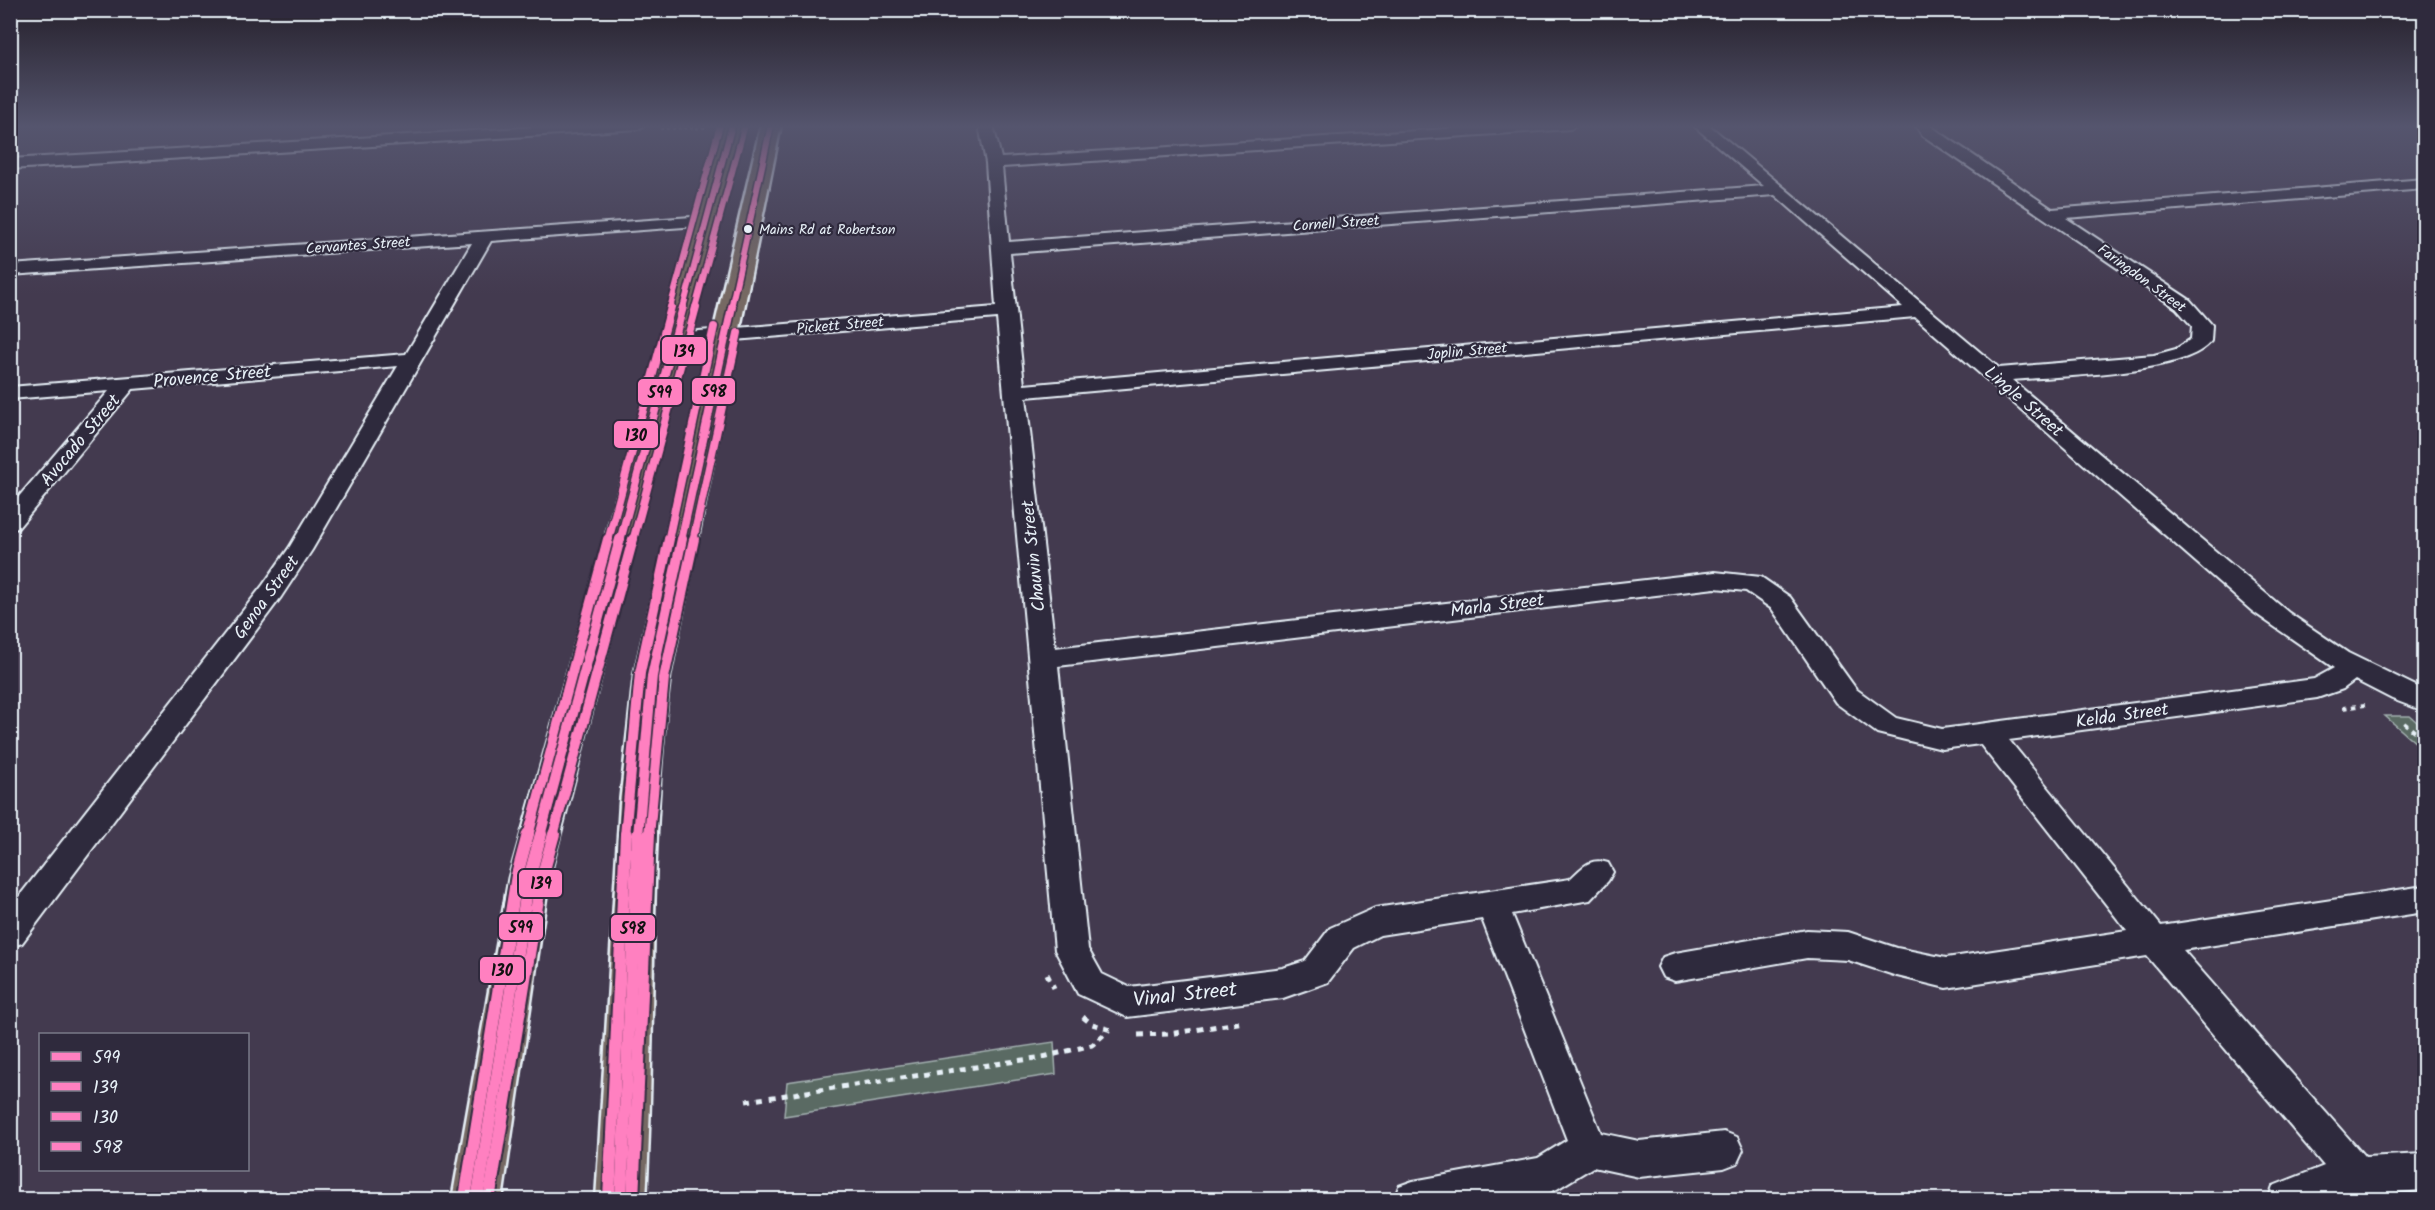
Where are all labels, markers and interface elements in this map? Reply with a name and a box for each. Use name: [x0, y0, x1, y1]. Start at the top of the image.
street label: Cornell Street: [1292, 209, 1380, 239]
place label: Mains Rd at Robertson: [759, 219, 895, 241]
marker: Mains Rd at Robertson: [742, 223, 754, 235]
street label: Cervantes Street: [305, 230, 412, 262]
street label: Faringdon Street: [2092, 238, 2191, 319]
street label: Pickett Street: [795, 310, 885, 342]
line badge: 139: [661, 336, 707, 365]
street label: Joplin Street: [1426, 337, 1508, 367]
text: 139: [673, 340, 695, 365]
street label: Provence Street: [152, 358, 273, 397]
street label: Lingle Street: [1977, 359, 2070, 446]
line badge: 598: [691, 377, 736, 405]
line badge: 599: [637, 378, 683, 406]
text: 598: [700, 380, 727, 405]
text: 599: [647, 381, 672, 406]
street label: Avocado Street: [34, 388, 129, 494]
line badge: 130: [613, 420, 659, 449]
text: 130: [625, 424, 648, 449]
street label: Chauvin Street: [1014, 498, 1055, 613]
street label: Genoa Street: [227, 549, 308, 646]
street label: Marla Street: [1449, 586, 1547, 627]
street label: Kelda Street: [2074, 695, 2172, 737]
line badge: 139: [518, 869, 563, 898]
text: 139: [530, 872, 552, 897]
line badge: 599: [498, 913, 544, 941]
line badge: 598: [610, 914, 656, 942]
text: 599: [508, 916, 533, 941]
text: 598: [619, 917, 646, 942]
line badge: 130: [479, 956, 525, 984]
text: 130: [491, 959, 514, 984]
street label: Vinal Street: [1132, 974, 1239, 1017]
legend: [39, 1033, 249, 1171]
text: 599: [93, 1044, 120, 1073]
text: 139: [93, 1074, 118, 1103]
text: 130: [93, 1104, 118, 1133]
text: 598: [93, 1134, 122, 1163]

